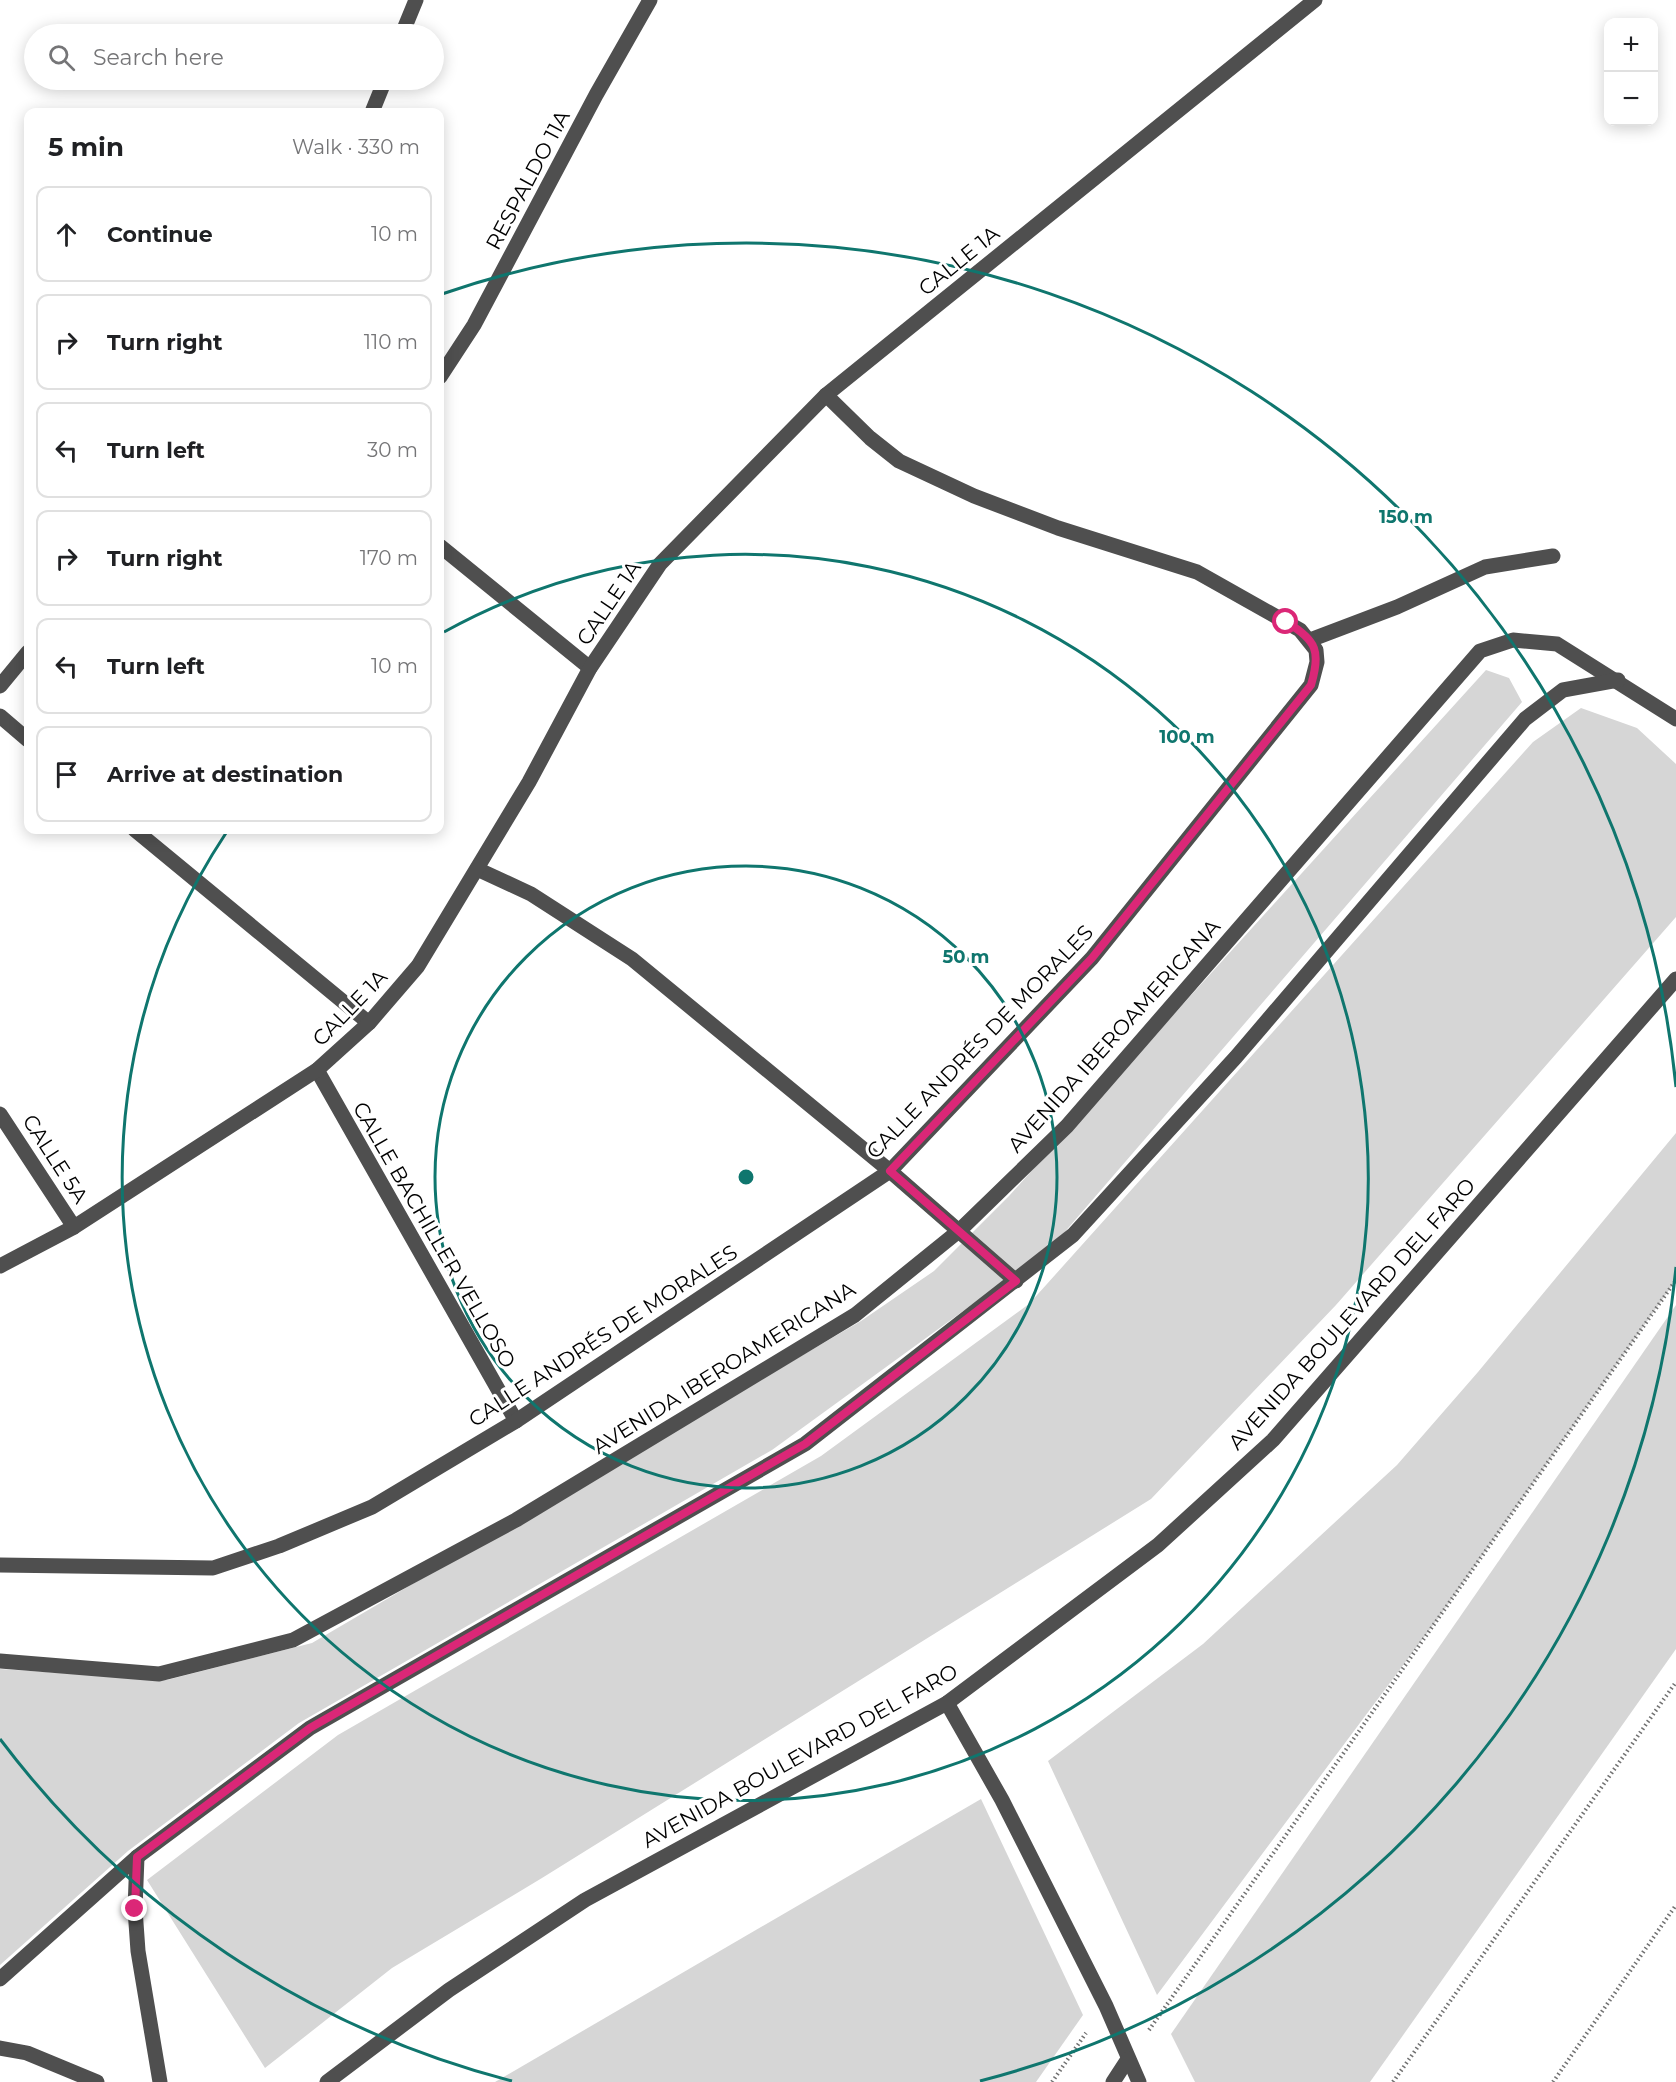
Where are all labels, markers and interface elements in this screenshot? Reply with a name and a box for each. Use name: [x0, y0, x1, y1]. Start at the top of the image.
map controls: [1604, 18, 1658, 126]
button: +: [1604, 18, 1658, 72]
search box: [24, 24, 444, 90]
icon: search: [45, 41, 78, 74]
text: Search here: [93, 44, 224, 71]
button: −: [1604, 72, 1658, 126]
street label: RESPALDO 11A: [480, 105, 575, 254]
text: 5 min: [48, 131, 124, 163]
text: Walk · 330 m: [292, 135, 420, 159]
icon: ahead: [50, 218, 83, 251]
street label: CALLE 1A: [913, 220, 1005, 301]
text: Continue: [107, 221, 213, 248]
text: 10 m: [371, 222, 418, 246]
icon: right: [50, 326, 83, 359]
text: Turn right: [107, 329, 222, 356]
text: 110 m: [364, 330, 418, 354]
icon: left: [50, 434, 83, 467]
text: Turn left: [107, 437, 205, 464]
text: 30 m: [367, 438, 418, 462]
text: 150 m: [1379, 506, 1433, 528]
icon: right: [50, 542, 83, 575]
text: Turn right: [107, 545, 222, 572]
text: 170 m: [360, 546, 418, 570]
street label: CALLE 1A: [571, 555, 646, 650]
route start: [1272, 608, 1298, 634]
icon: left: [50, 650, 83, 683]
text: Turn left: [107, 653, 205, 680]
text: 10 m: [371, 654, 418, 678]
text: 100 m: [1159, 726, 1215, 748]
icon: arrive: [50, 758, 83, 791]
text: Arrive at destination: [107, 761, 343, 788]
street label: AVENIDA IBEROAMERICANA: [1002, 913, 1226, 1157]
street label: CALLE ANDRÉS DE MORALES: [861, 920, 1098, 1164]
text: 50 m: [943, 946, 989, 968]
street label: CALLE 1A: [307, 964, 393, 1051]
street label: CALLE BACHILLER VELLOSO: [348, 1097, 521, 1372]
street label: CALLE 5A: [17, 1110, 94, 1209]
centre of rings: [736, 1167, 756, 1187]
street label: AVENIDA BOULEVARD DEL FARO: [1223, 1173, 1480, 1455]
street label: CALLE ANDRÉS DE MORALES: [464, 1239, 742, 1432]
street label: AVENIDA IBEROAMERICANA: [588, 1276, 860, 1459]
street label: AVENIDA BOULEVARD DEL FARO: [638, 1658, 962, 1853]
route end: [121, 1895, 147, 1921]

